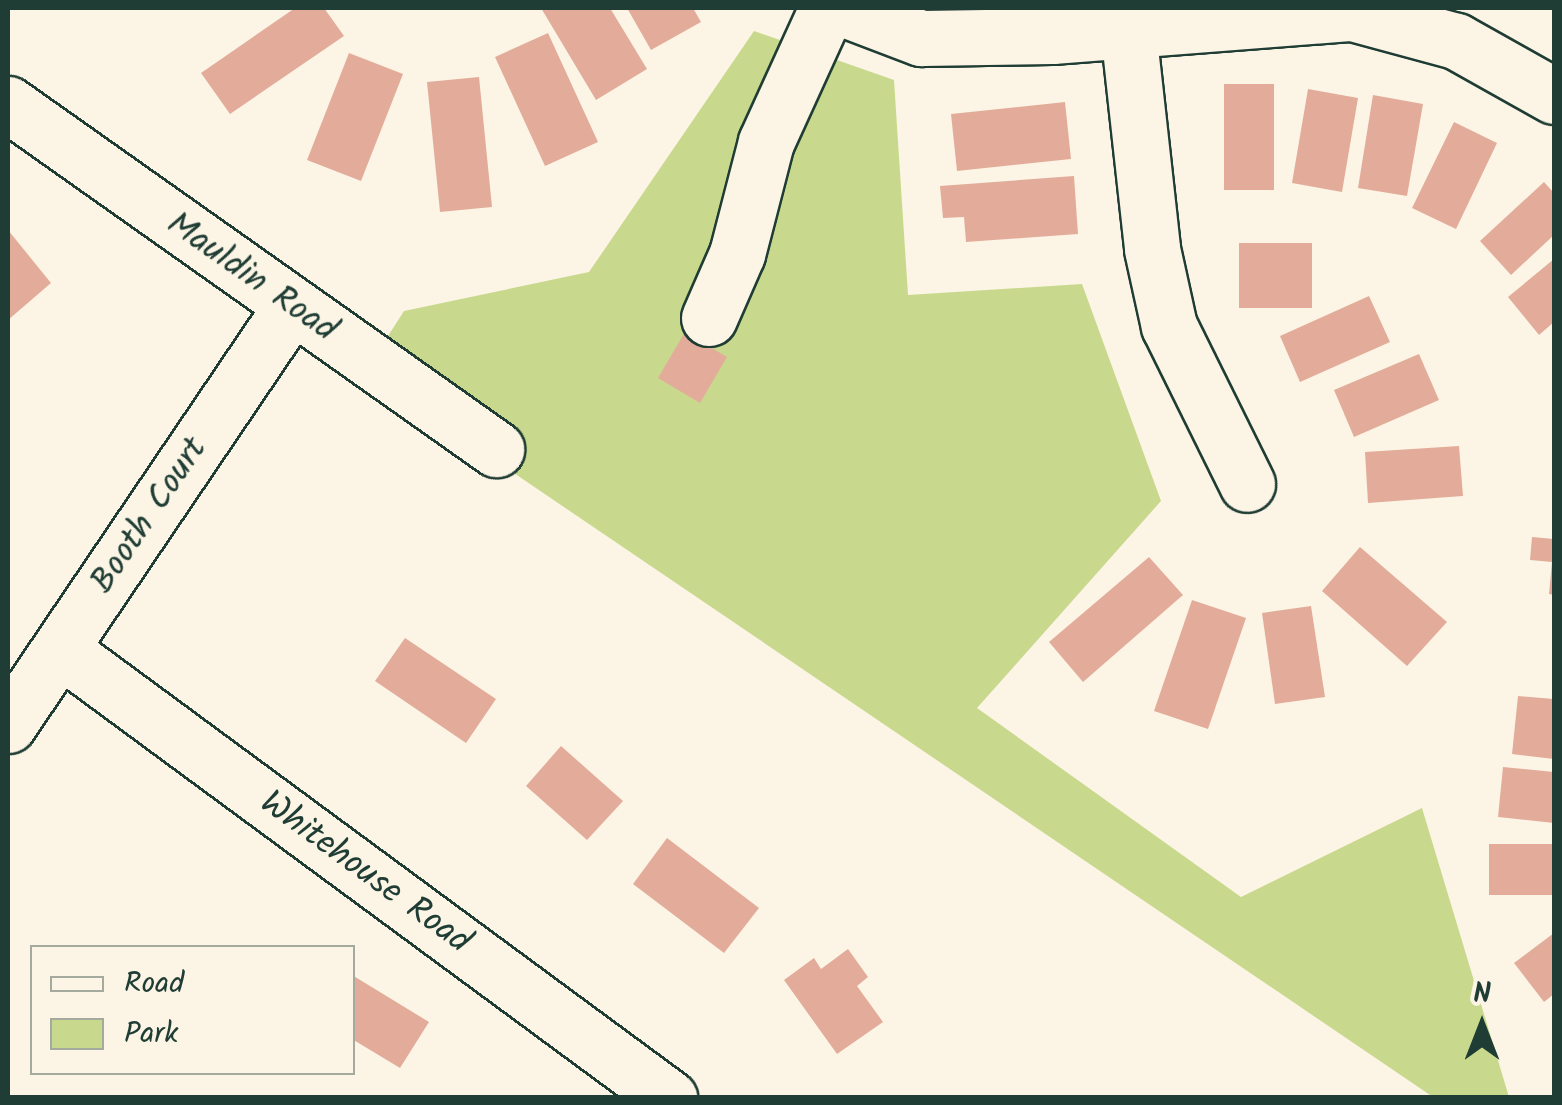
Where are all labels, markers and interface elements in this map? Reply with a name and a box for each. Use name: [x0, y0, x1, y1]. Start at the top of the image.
street label: Mauldin Road: [158, 204, 344, 352]
street label: Booth Court: [83, 430, 217, 602]
street label: Whitehouse Road: [251, 783, 479, 963]
legend: [30, 945, 355, 1075]
text: Road: [124, 960, 184, 1008]
text: N: [1473, 972, 1491, 1017]
north arrow: [1432, 975, 1532, 1075]
text: Park: [124, 1010, 178, 1058]

